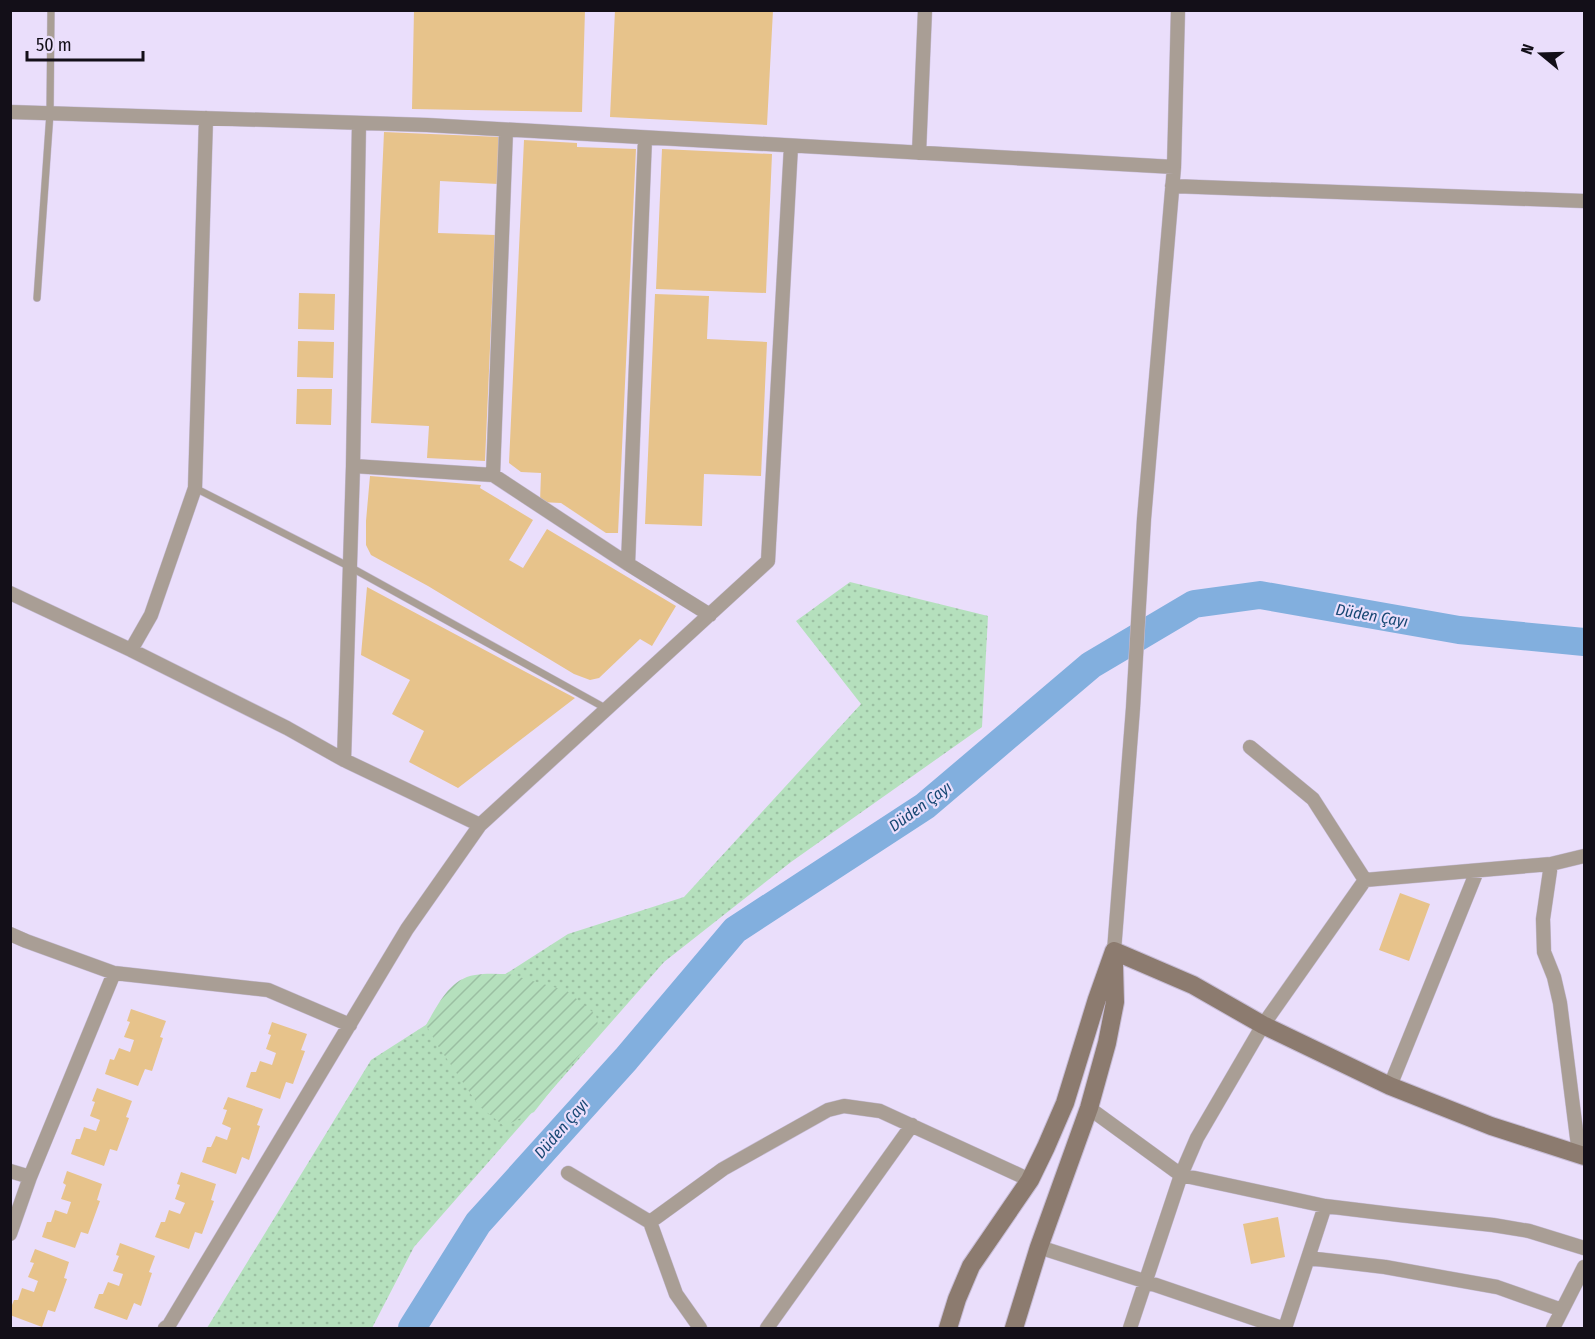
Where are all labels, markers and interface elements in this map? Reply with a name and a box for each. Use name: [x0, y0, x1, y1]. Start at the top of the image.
scale bar: [27, 24, 142, 62]
north arrow: [1511, 24, 1571, 84]
text: 50 m: [36, 34, 72, 56]
text: N: [1517, 42, 1538, 57]
water label: Düden Çayı: [1334, 600, 1409, 631]
water label: Düden Çayı: [885, 777, 955, 836]
water label: Düden Çayı: [530, 1095, 592, 1162]

